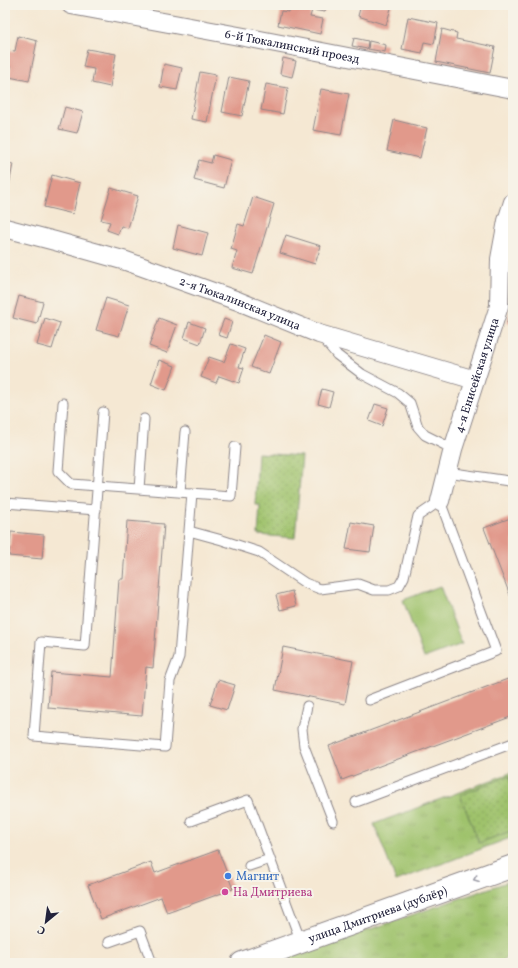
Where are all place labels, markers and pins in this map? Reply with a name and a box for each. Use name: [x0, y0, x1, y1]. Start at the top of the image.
place label: Магнит: [236, 869, 279, 885]
marker: Магнит: [223, 871, 233, 881]
place label: На Дмитриева: [233, 885, 313, 901]
marker: На Дмитриева: [220, 887, 230, 897]

